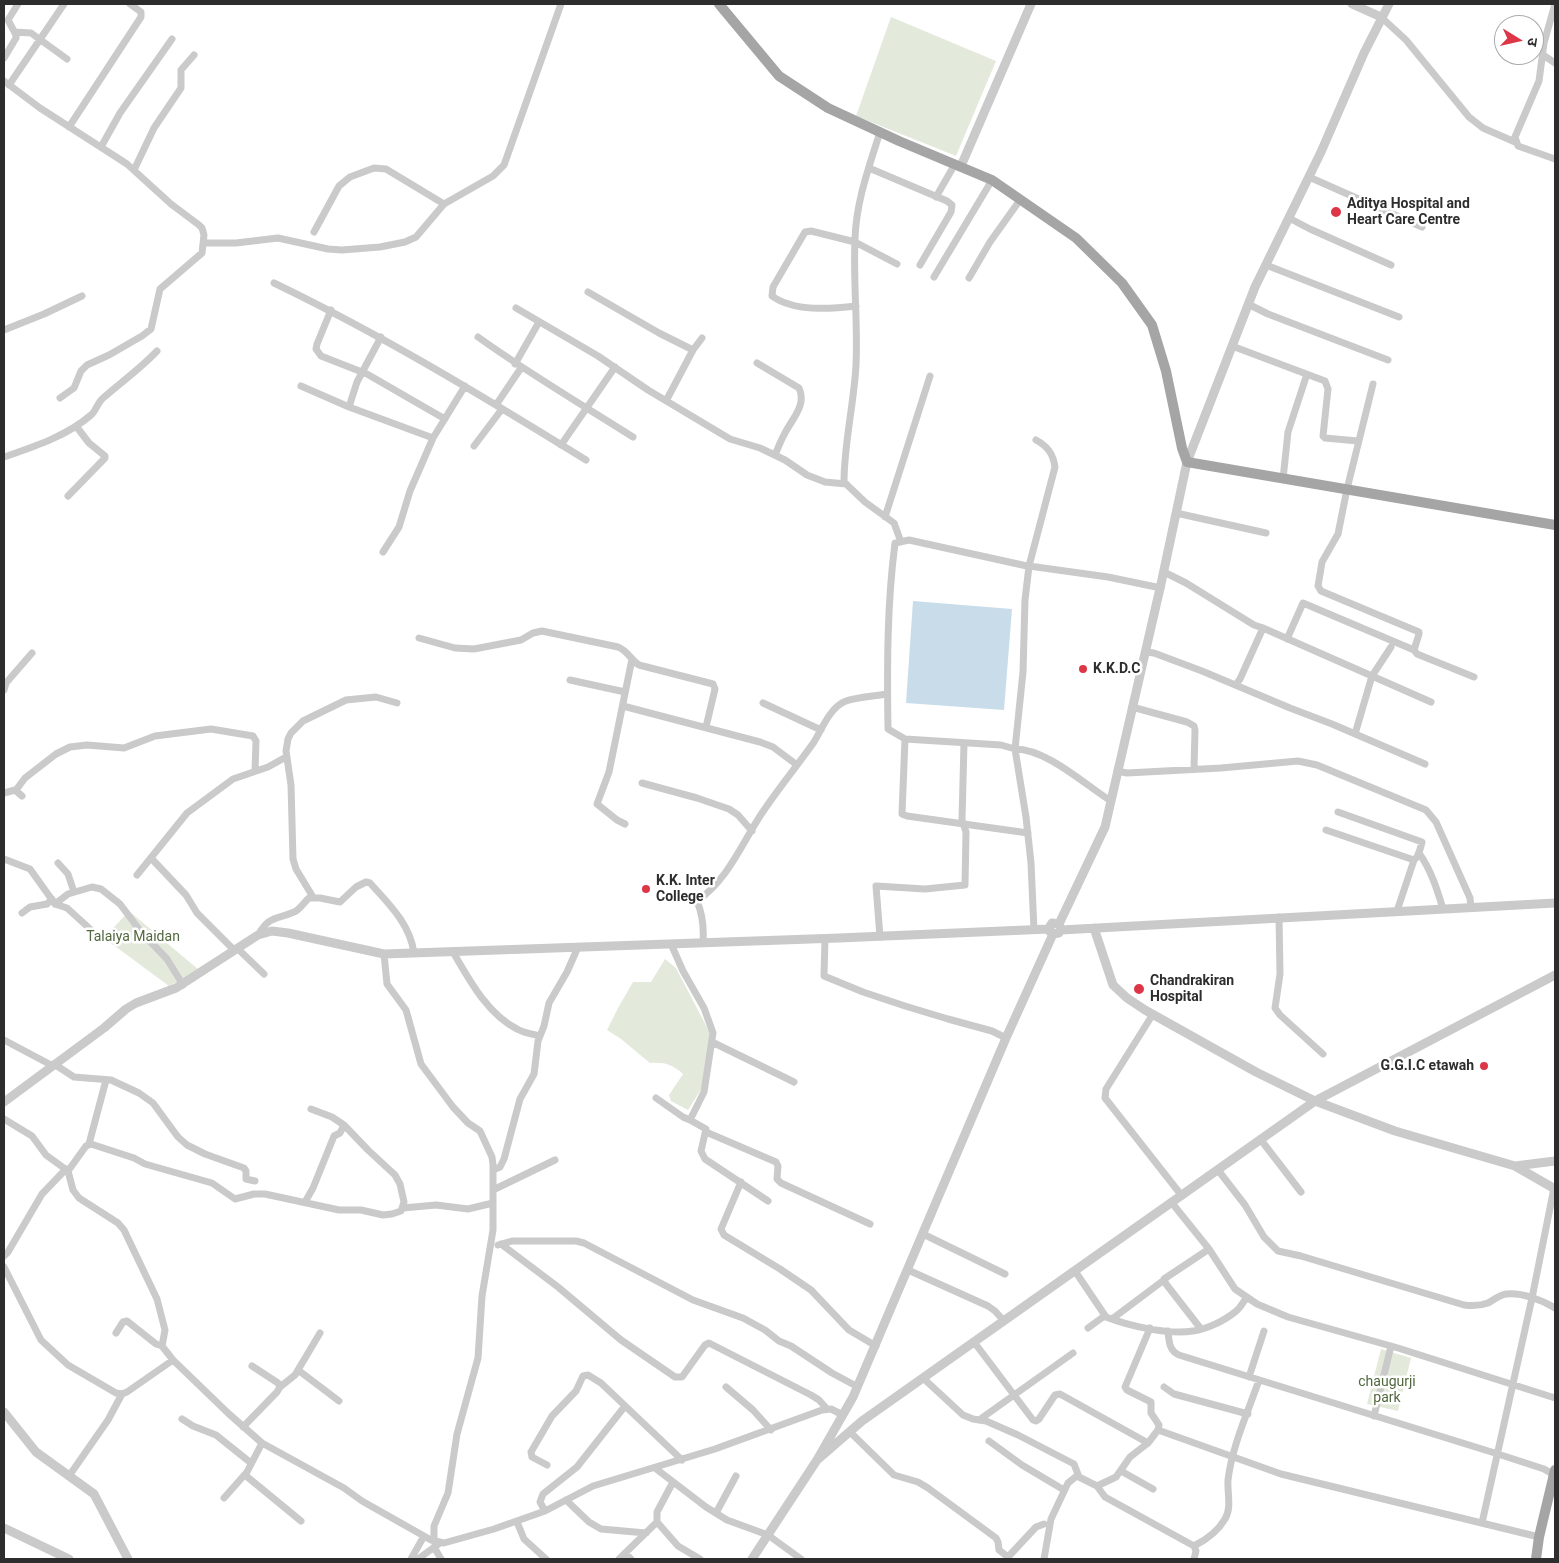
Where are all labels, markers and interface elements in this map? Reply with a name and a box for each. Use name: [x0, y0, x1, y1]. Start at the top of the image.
north arrow: [1494, 15, 1544, 65]
text: उ: [1524, 37, 1541, 47]
place label: Aditya Hospital and Heart Care Centre: [1347, 196, 1470, 228]
marker: Aditya Hospital and Heart Care Centre: [1329, 205, 1343, 219]
place label: K.K.D.C: [1093, 661, 1140, 677]
marker: K.K.D.C: [1077, 663, 1089, 675]
place label: K.K. Inter College: [656, 873, 715, 906]
marker: K.K. Inter College: [640, 883, 652, 895]
park label: Talaiya Maidan: [86, 929, 180, 945]
place label: Chandrakiran Hospital: [1150, 973, 1234, 1006]
marker: Chandrakiran Hospital: [1132, 982, 1146, 996]
place label: G.G.I.C etawah: [1381, 1058, 1474, 1074]
marker: G.G.I.C etawah: [1478, 1060, 1490, 1072]
park label: chaugurji park: [1358, 1374, 1416, 1406]

